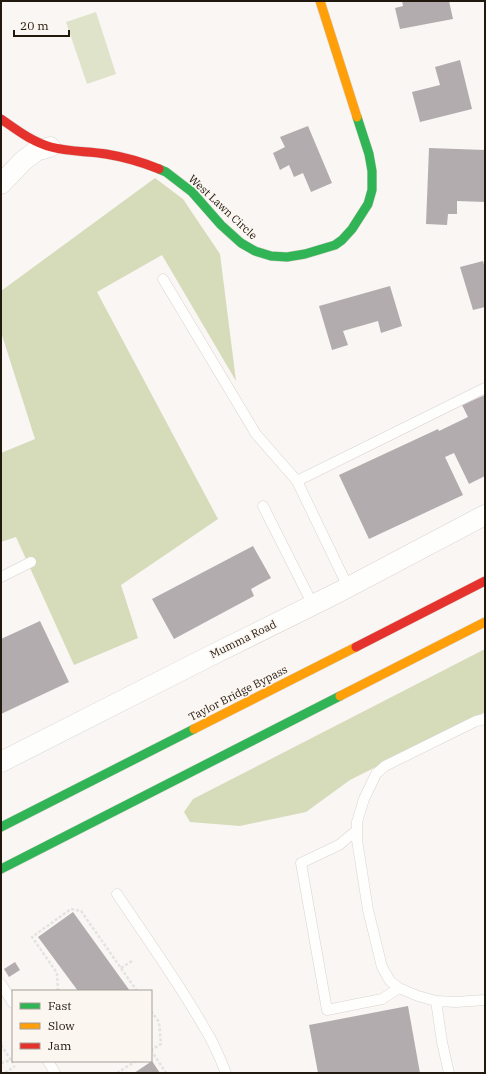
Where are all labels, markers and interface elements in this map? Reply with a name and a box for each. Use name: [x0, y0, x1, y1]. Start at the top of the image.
scale bar: [14, 12, 69, 38]
text: 20 m: [20, 18, 49, 33]
street label: West Lawn Circle: [186, 172, 260, 242]
street label: Mumma Road: [207, 617, 279, 661]
street label: Taylor Bridge Bypass: [186, 662, 290, 724]
legend: [12, 990, 152, 1062]
text: Fast: [48, 998, 72, 1013]
text: Slow: [48, 1018, 75, 1033]
text: Jam: [48, 1038, 72, 1053]

